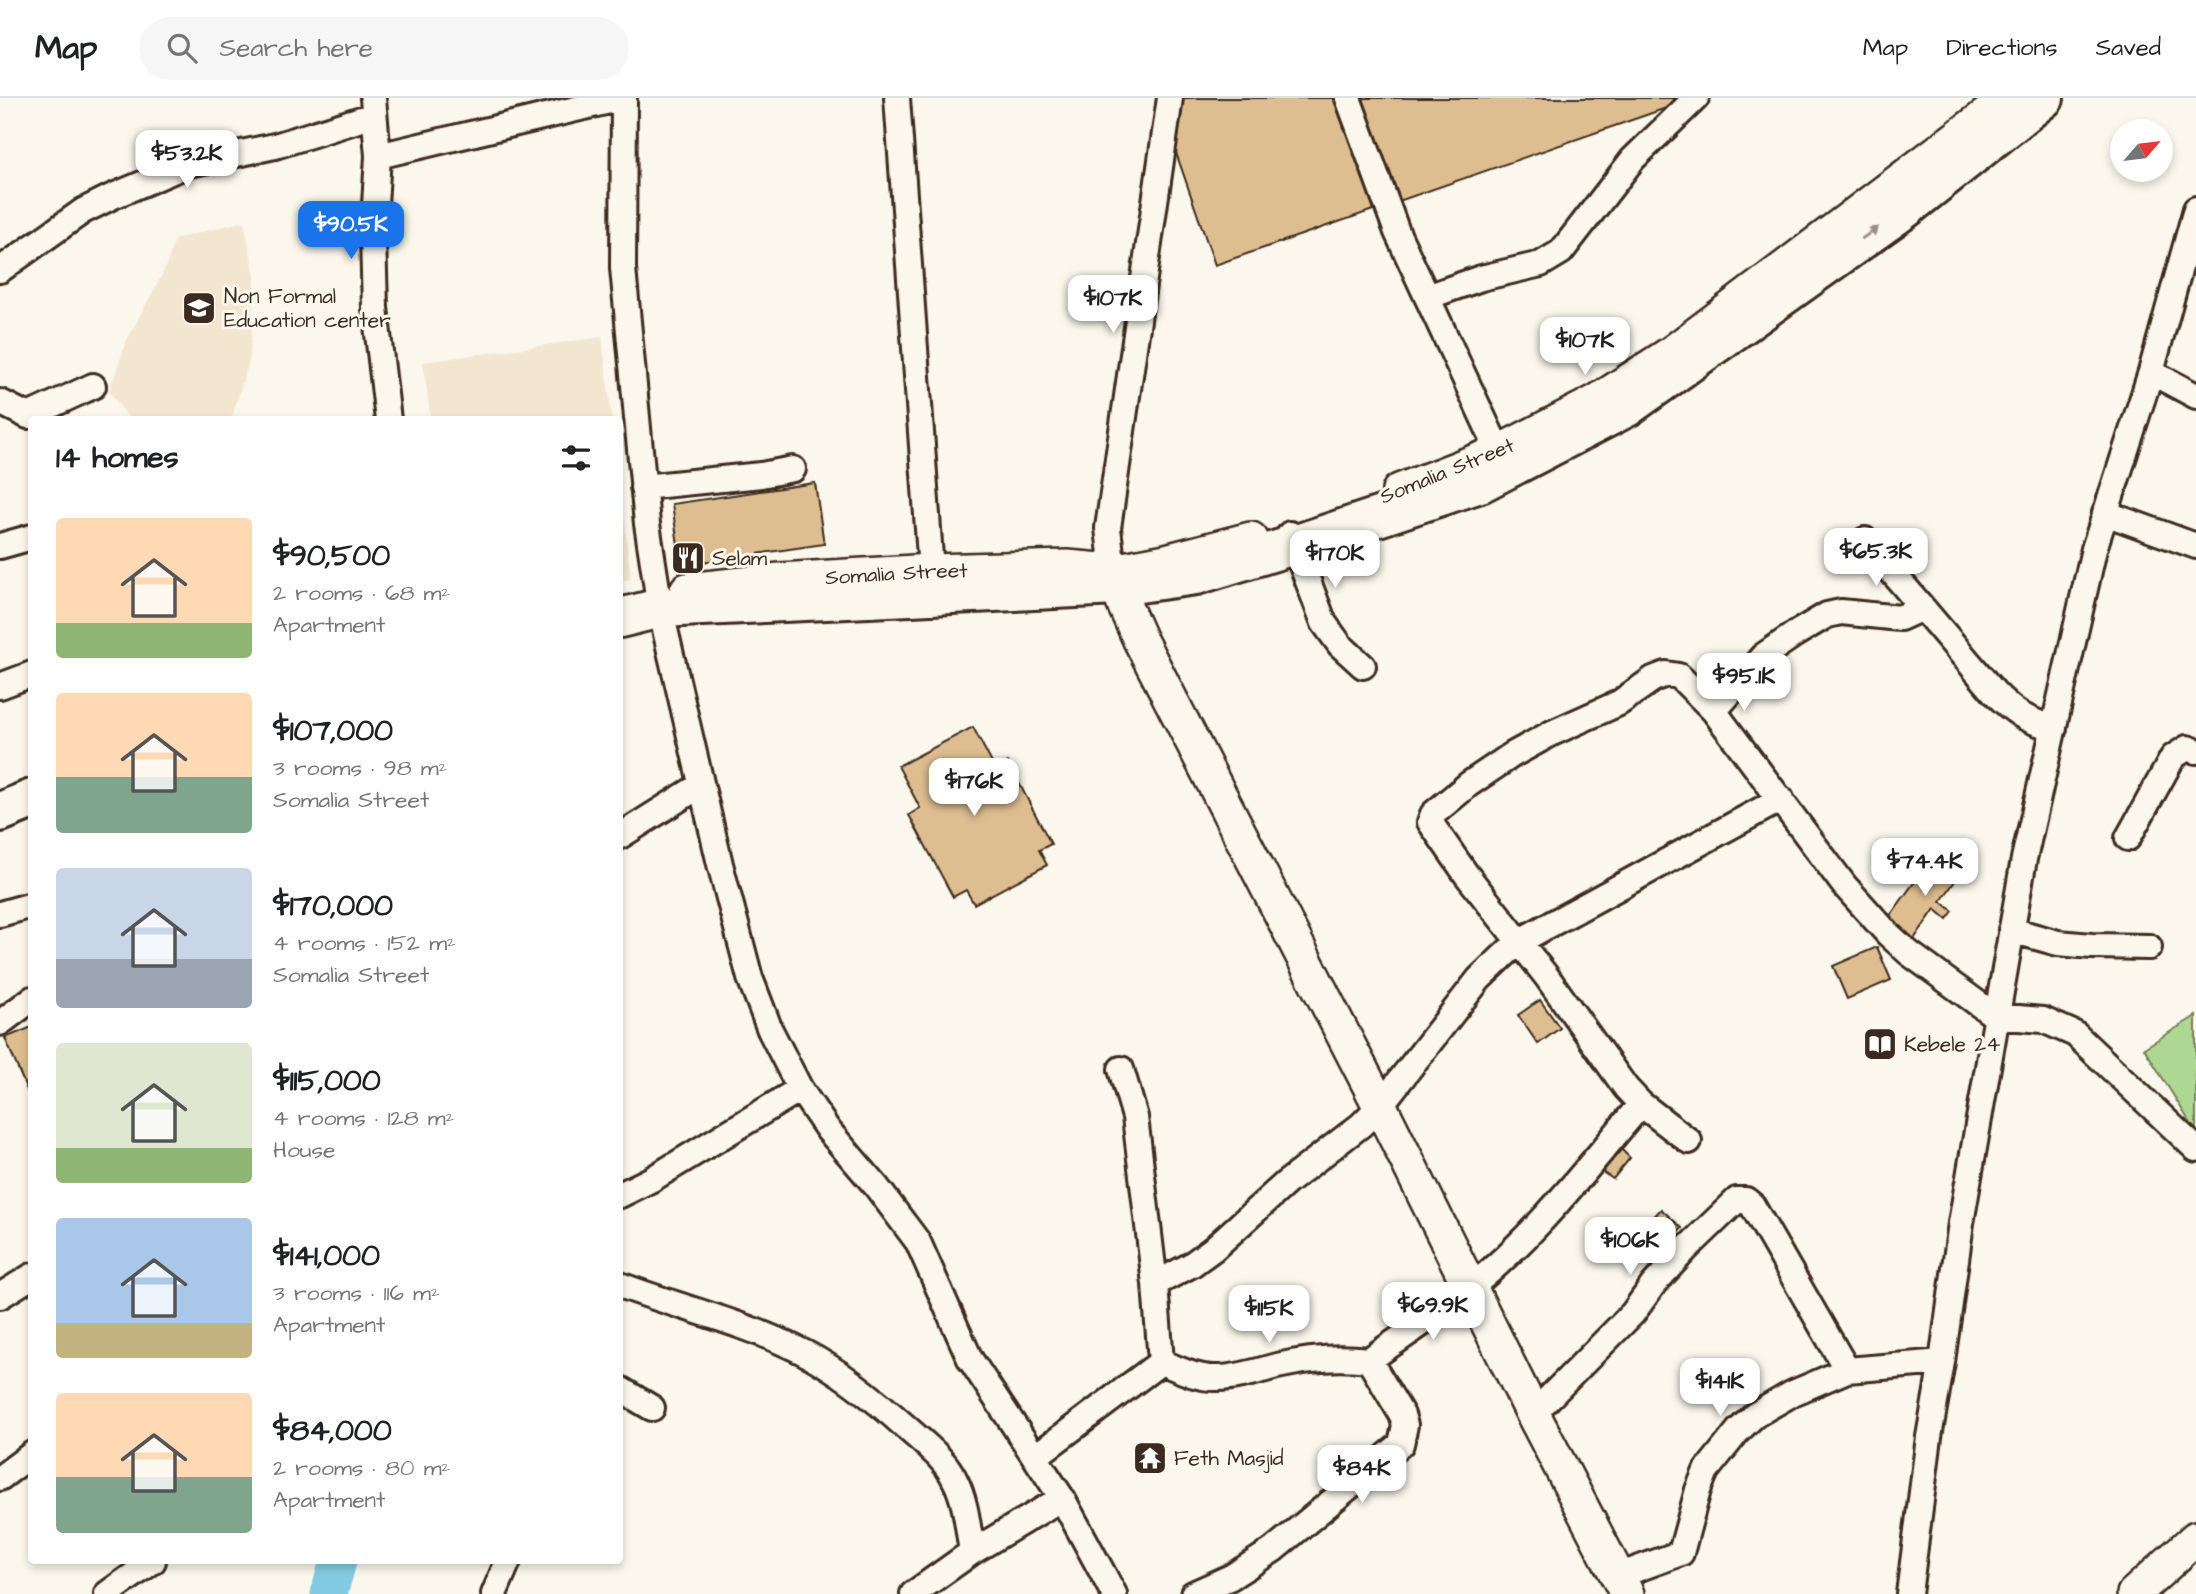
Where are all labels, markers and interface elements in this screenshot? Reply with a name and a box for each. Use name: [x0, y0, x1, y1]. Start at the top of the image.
search box: [139, 17, 629, 80]
text: Map: [35, 25, 97, 71]
icon: search: [163, 29, 201, 67]
text: Search here: [219, 30, 373, 66]
text: Map: [1863, 31, 1908, 65]
text: Directions: [1946, 31, 2058, 65]
text: Saved: [2096, 31, 2161, 65]
north arrow: [2110, 119, 2174, 182]
map controls: [2110, 119, 2173, 182]
pin: $53.2K: [130, 130, 244, 190]
text: $53.2K: [151, 137, 223, 169]
pin: $90.5K: [294, 202, 408, 261]
text: $90.5K: [314, 208, 388, 240]
one-way arrow: [1861, 226, 1879, 240]
pin: $107K: [1064, 275, 1162, 335]
place label: Non Formal Education center: [224, 282, 391, 335]
text: $107K: [1084, 282, 1142, 314]
school or university icon: Non Formal Education center: [180, 289, 218, 327]
pin: $107K: [1536, 317, 1634, 377]
text: $107K: [1556, 324, 1614, 356]
street label: Somalia Street: [1375, 431, 1519, 511]
text: 14 homes: [56, 437, 179, 479]
icon: filters: [557, 439, 595, 477]
pin: $65.3K: [1819, 528, 1933, 588]
pin: $170K: [1286, 531, 1384, 590]
text: $90,500: [273, 535, 390, 577]
text: $65.3K: [1840, 535, 1912, 567]
text: $170K: [1306, 537, 1364, 569]
restaurant icon: Selam: [669, 539, 707, 577]
place label: Selam: [712, 544, 768, 573]
icon: home: [112, 546, 196, 630]
street label: Somalia Street: [824, 555, 969, 592]
text: 2 rooms · 68 m²: [273, 577, 450, 609]
text: Apartment: [273, 609, 385, 641]
pin: $95.1K: [1687, 654, 1801, 713]
text: $95.1K: [1713, 660, 1775, 692]
text: $107,000: [273, 710, 393, 752]
icon: home: [112, 721, 196, 805]
text: 3 rooms · 98 m²: [273, 752, 447, 784]
pin: $176K: [925, 758, 1023, 818]
text: $176K: [945, 765, 1003, 797]
text: Somalia Street: [273, 784, 429, 816]
pin: $74.4K: [1868, 838, 1982, 898]
text: $74.4K: [1887, 845, 1963, 877]
text: $170,000: [273, 885, 393, 927]
icon: home: [112, 896, 196, 980]
text: 4 rooms · 152 m²: [273, 927, 456, 959]
text: Somalia Street: [273, 959, 429, 991]
library icon: Kebele 24: [1861, 1025, 1899, 1063]
place label: Kebele 24: [1904, 1030, 2001, 1059]
text: $115,000: [273, 1060, 381, 1102]
icon: home: [112, 1071, 196, 1155]
text: 4 rooms · 128 m²: [273, 1102, 454, 1134]
text: House: [273, 1134, 336, 1166]
pin: $106K: [1581, 1218, 1679, 1277]
text: $106K: [1601, 1224, 1659, 1256]
text: $141,000: [273, 1235, 380, 1277]
icon: home: [112, 1246, 196, 1330]
text: 3 rooms · 116 m²: [273, 1277, 440, 1309]
pin: $69.9K: [1376, 1282, 1490, 1342]
pin: $115K: [1220, 1286, 1318, 1345]
text: $69.9K: [1398, 1289, 1468, 1321]
text: $115K: [1245, 1292, 1293, 1324]
text: Apartment: [273, 1309, 385, 1341]
pin: $141K: [1671, 1358, 1769, 1418]
text: $141K: [1696, 1365, 1744, 1397]
text: $84,000: [273, 1410, 392, 1452]
icon: home: [112, 1421, 196, 1505]
temple icon: Feth Masjid: [1131, 1439, 1169, 1477]
place label: Feth Masjid: [1174, 1444, 1284, 1473]
pin: $84K: [1321, 1446, 1403, 1505]
text: 2 rooms · 80 m²: [273, 1452, 450, 1484]
text: $84K: [1333, 1452, 1391, 1484]
text: Apartment: [273, 1484, 385, 1516]

